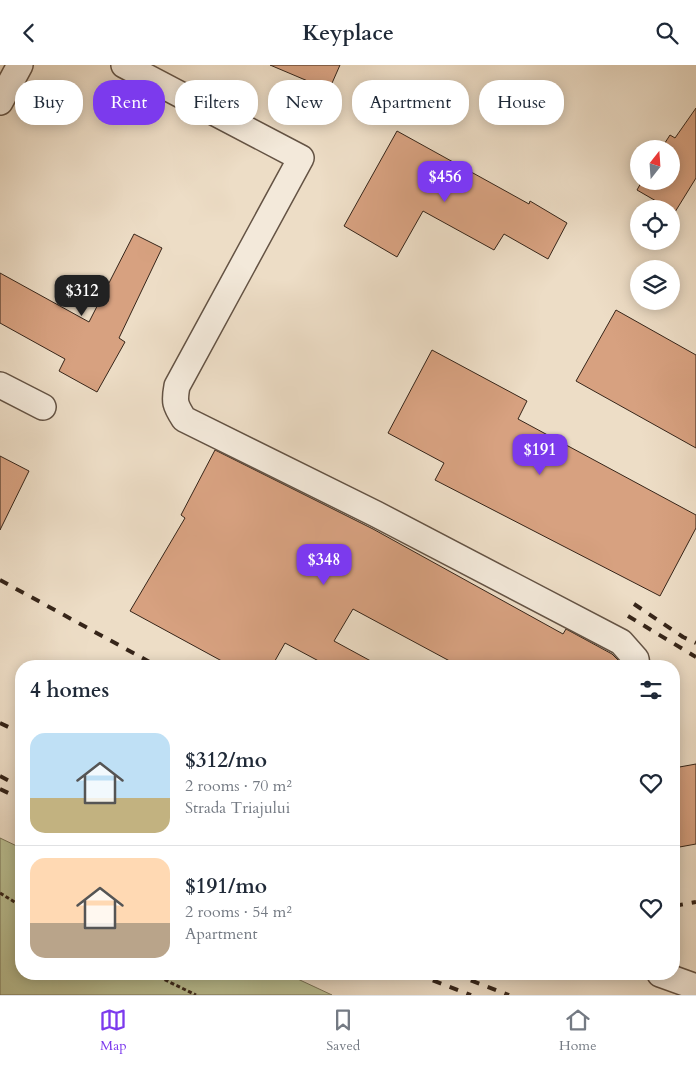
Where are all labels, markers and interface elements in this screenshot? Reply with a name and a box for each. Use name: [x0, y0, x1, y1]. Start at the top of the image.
text: Keyplace: [302, 18, 394, 48]
icon: back: [15, 19, 43, 47]
icon: search: [653, 19, 681, 47]
chip: Buy: [15, 80, 83, 125]
chip: Rent: [93, 80, 165, 125]
chip: Filters: [175, 80, 258, 125]
chip: New: [268, 80, 342, 125]
chip: Apartment: [352, 80, 469, 125]
chip: House: [479, 80, 564, 125]
north arrow: [630, 140, 680, 190]
map controls: [630, 140, 680, 310]
pin: $456: [415, 161, 475, 203]
text: $456: [429, 166, 461, 188]
button: locate: [630, 200, 680, 250]
button: layers: [630, 260, 680, 310]
pin: $312: [52, 275, 112, 317]
text: $312: [66, 280, 98, 302]
pin: $191: [510, 433, 570, 476]
text: $191: [524, 439, 556, 461]
pin: $348: [294, 543, 354, 586]
text: $348: [308, 549, 340, 571]
text: 4 homes: [30, 676, 109, 705]
icon: filters: [637, 676, 665, 704]
text: $312/mo: [185, 746, 267, 775]
icon: home: [70, 753, 130, 813]
icon: heart: [637, 769, 665, 797]
text: 2 rooms · 70 m²: [185, 775, 292, 797]
text: Strada Triajului: [185, 797, 290, 819]
text: $191/mo: [185, 872, 267, 901]
icon: home: [70, 878, 130, 938]
icon: heart: [637, 894, 665, 922]
text: 2 rooms · 54 m²: [185, 901, 292, 923]
text: Apartment: [185, 923, 258, 945]
tab: Map: [99, 1006, 127, 1055]
tab: Saved: [326, 1006, 360, 1055]
tab: Home: [559, 1006, 597, 1055]

